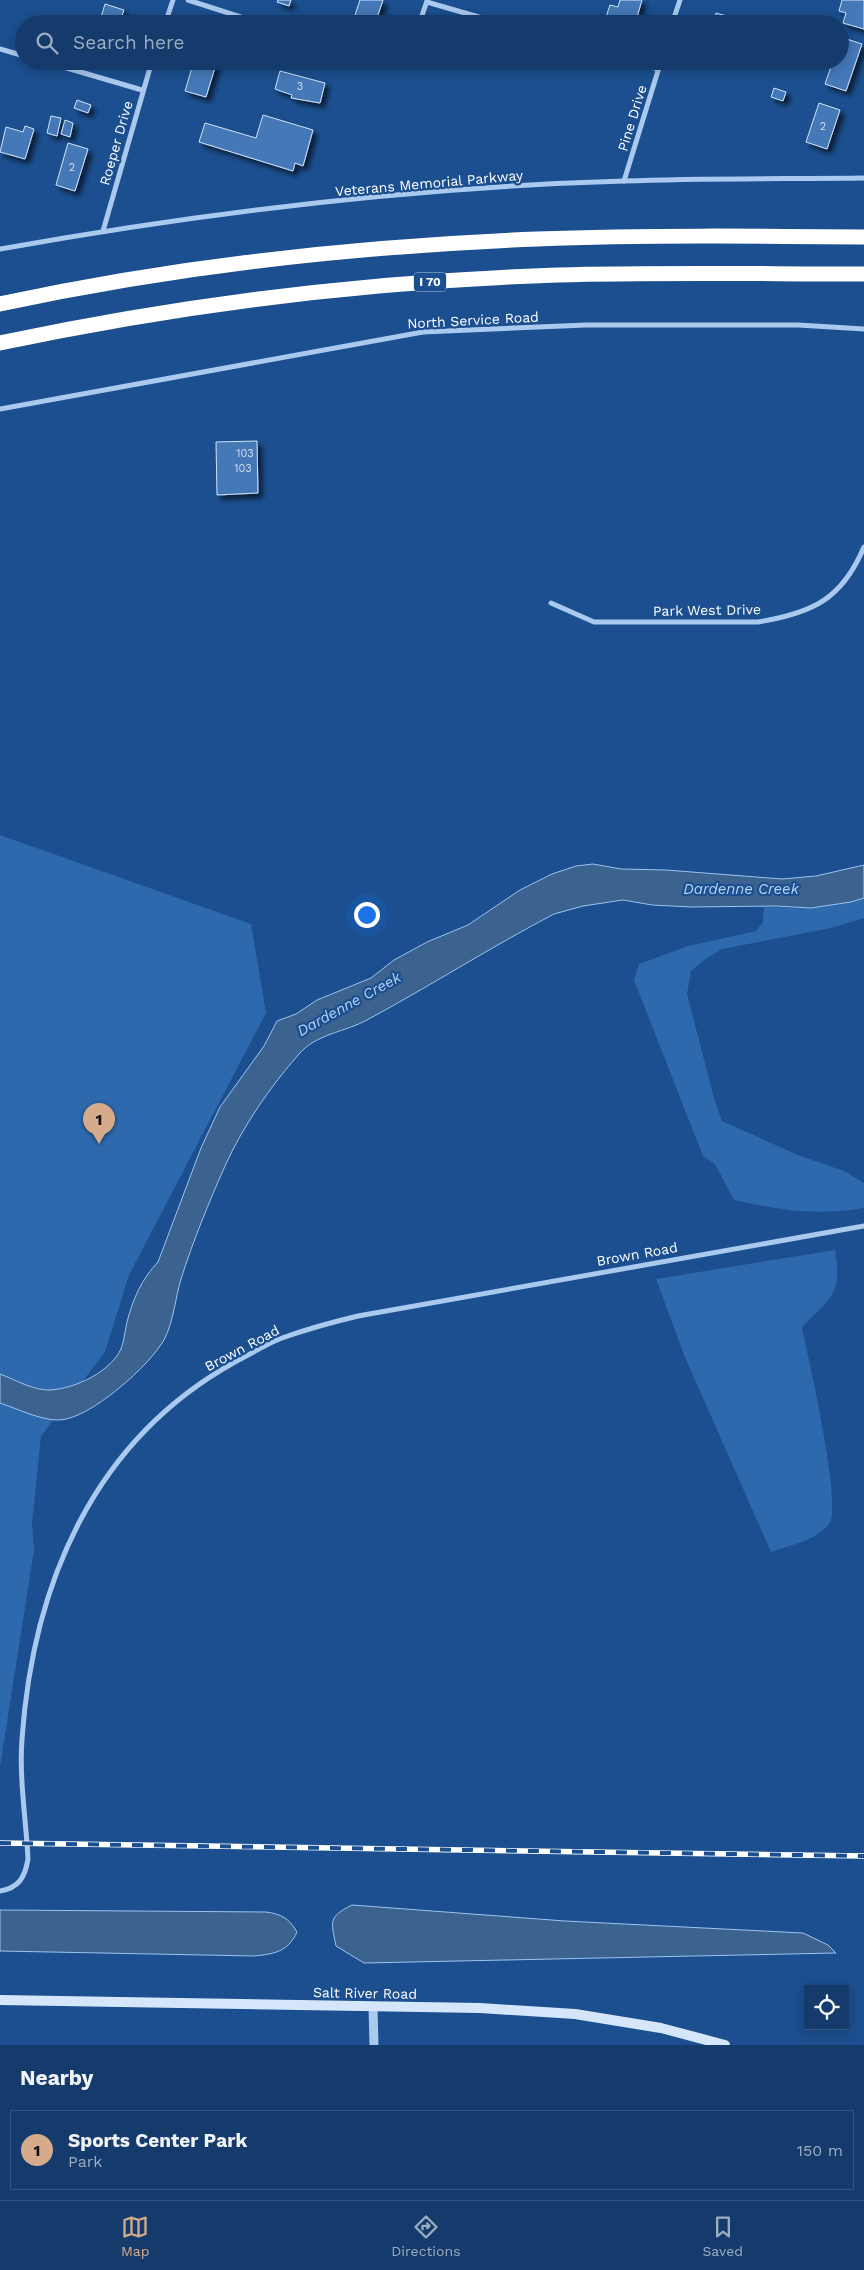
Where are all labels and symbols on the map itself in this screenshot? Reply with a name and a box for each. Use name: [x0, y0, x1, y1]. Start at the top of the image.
house number: 3: [297, 80, 303, 93]
street label: Pine Drive: [614, 83, 650, 153]
street label: Roeper Drive: [96, 99, 136, 187]
house number: 2: [820, 120, 826, 133]
house number: 2: [69, 161, 75, 174]
street label: Veterans Memorial Parkway: [334, 167, 524, 199]
road number: I 70: [414, 272, 446, 292]
street label: North Service Road: [407, 309, 539, 331]
house number: 103: [236, 447, 254, 460]
house number: 103: [234, 462, 252, 475]
street label: Park West Drive: [653, 601, 761, 619]
water label: Dardenne Creek: [683, 880, 800, 898]
your location: [354, 902, 380, 928]
water label: Dardenne Creek: [294, 968, 405, 1040]
pin: 1: [83, 1103, 115, 1144]
street label: Brown Road: [595, 1239, 679, 1269]
street label: Brown Road: [202, 1322, 282, 1374]
street label: Salt River Road: [313, 1984, 417, 2002]

